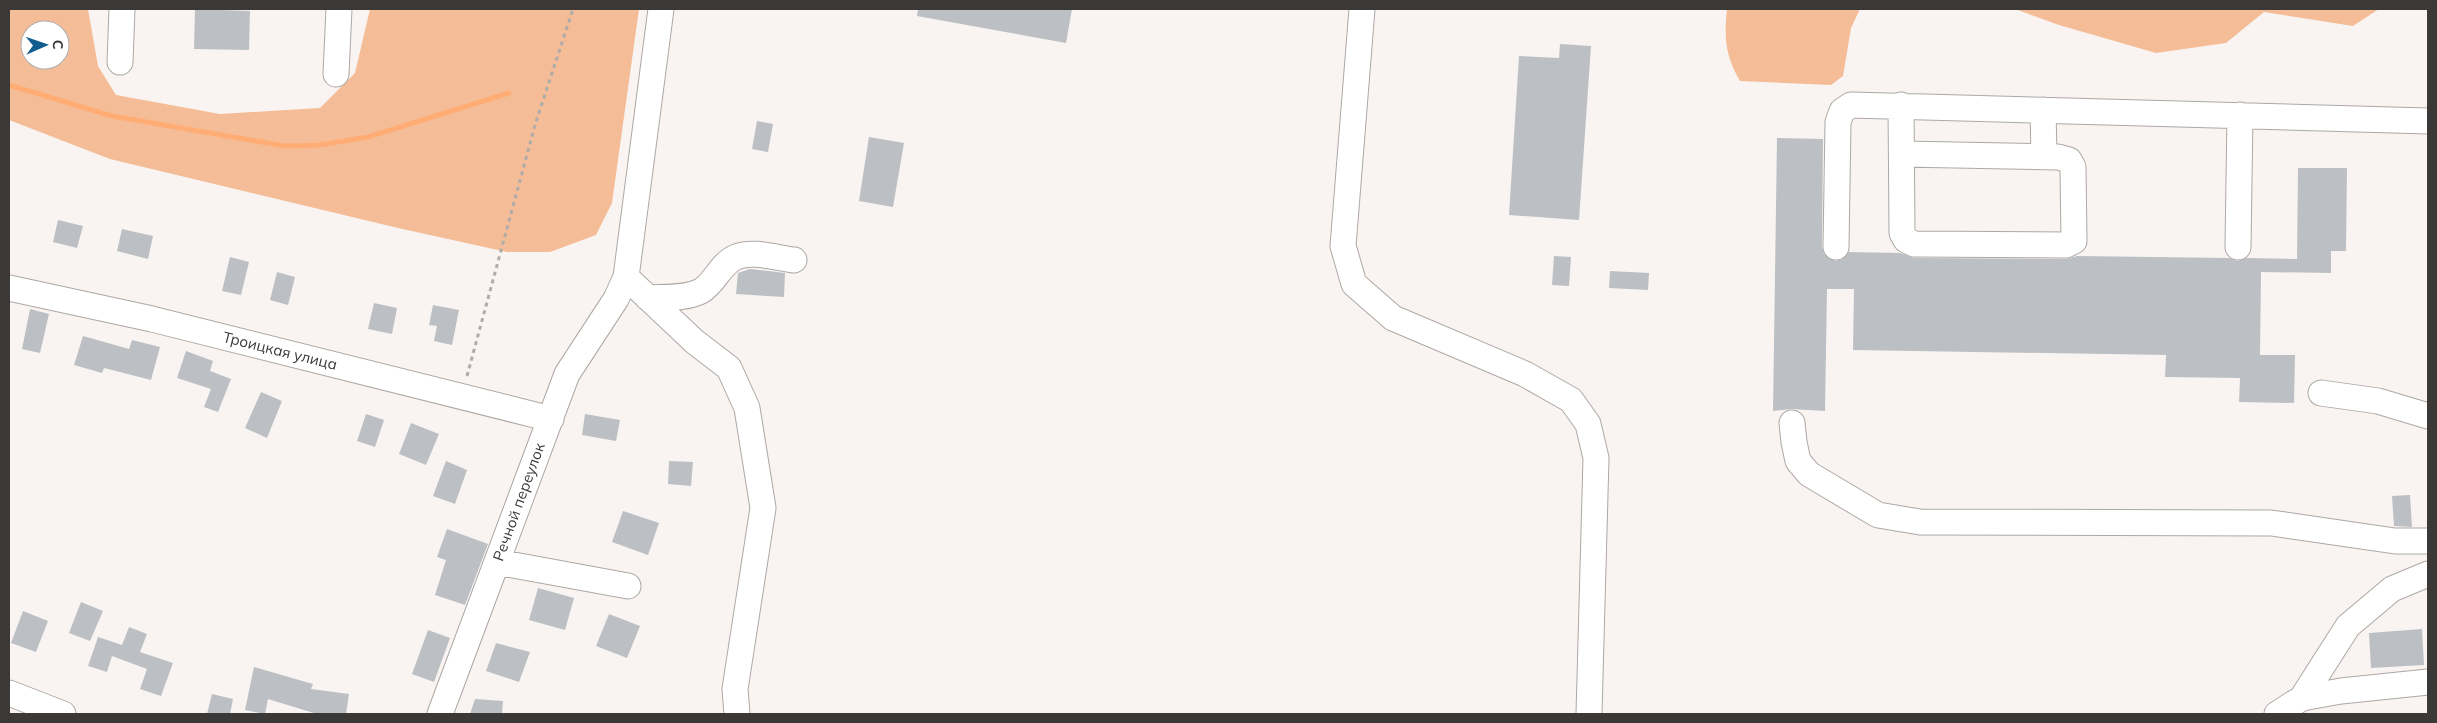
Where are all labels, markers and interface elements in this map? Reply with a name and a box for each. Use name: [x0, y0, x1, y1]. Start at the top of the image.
north arrow: [20, 20, 70, 70]
text: С: [49, 39, 67, 50]
street label: Троицкая улица: [221, 327, 339, 374]
street label: Речной переулок: [488, 439, 549, 564]

